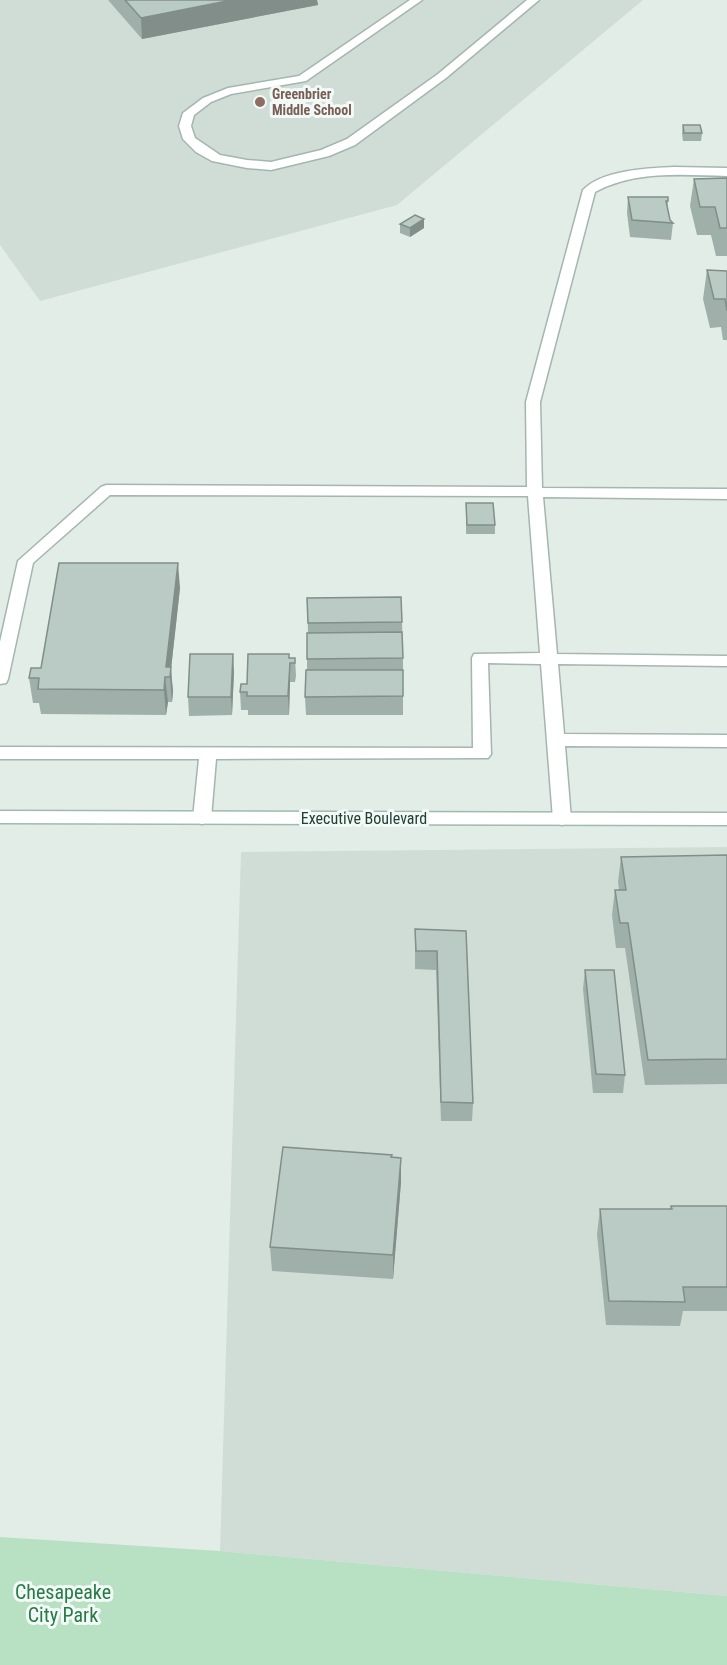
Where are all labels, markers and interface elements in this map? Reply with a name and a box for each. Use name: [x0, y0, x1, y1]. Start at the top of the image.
place label: Greenbrier Middle School: [272, 86, 352, 118]
marker: Greenbrier Middle School: [253, 95, 267, 109]
street label: Executive Boulevard: [301, 809, 427, 828]
park label: Chesapeake City Park: [15, 1580, 111, 1627]

